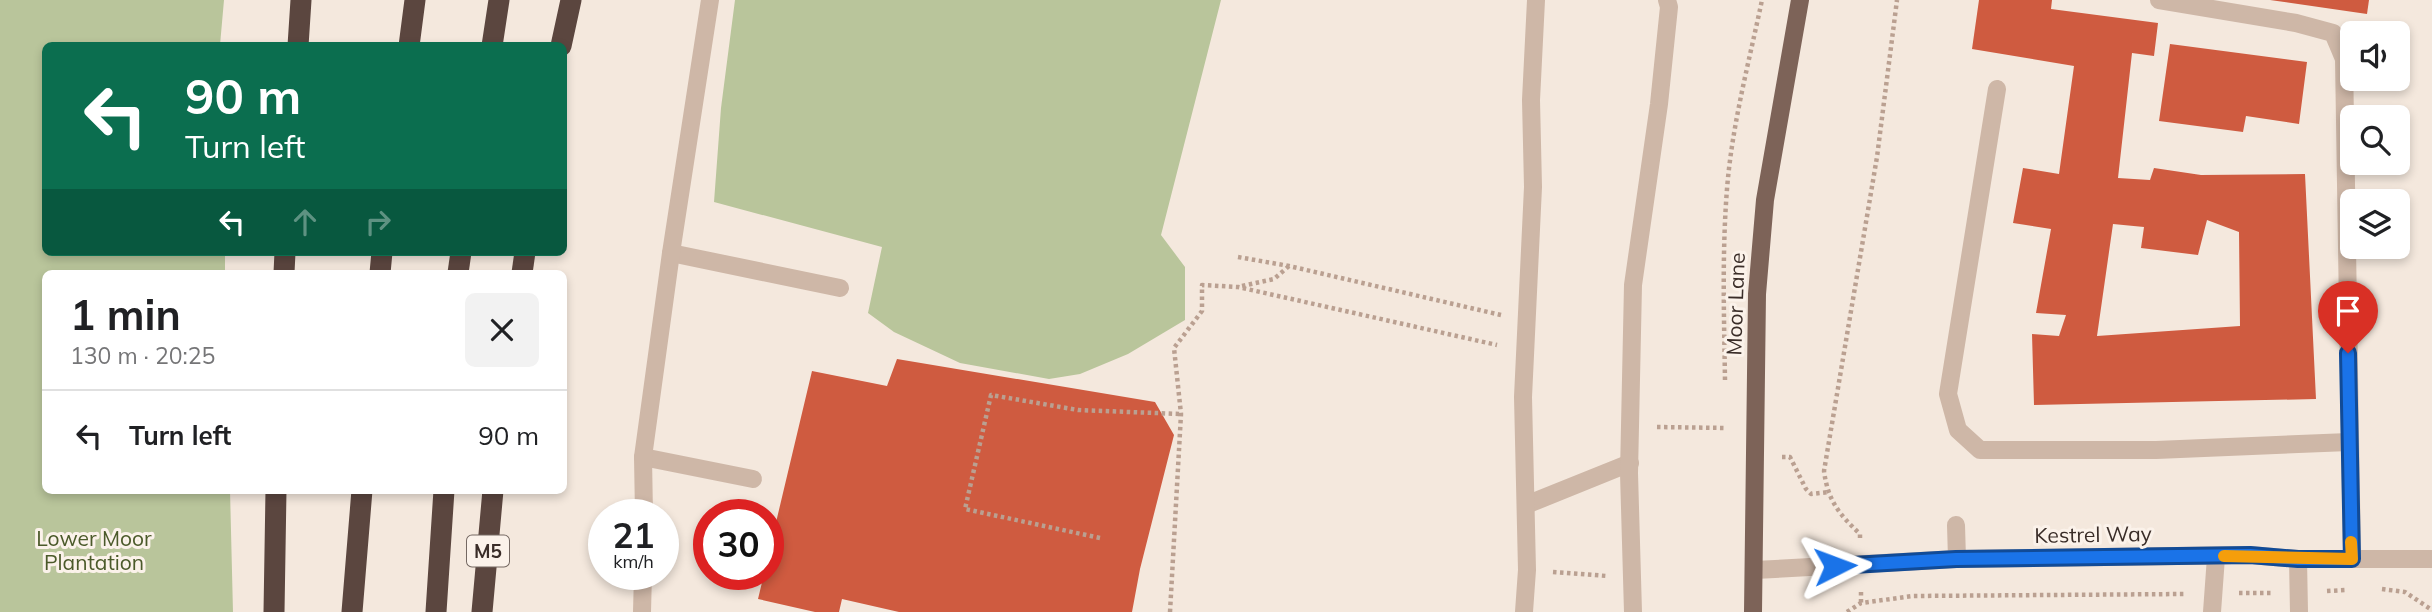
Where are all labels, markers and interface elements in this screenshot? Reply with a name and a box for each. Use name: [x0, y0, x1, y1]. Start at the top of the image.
map controls: [2340, 21, 2410, 259]
button: sound: [2340, 21, 2410, 91]
text: 90 m: [185, 65, 301, 126]
icon: left: [70, 70, 161, 161]
button: search: [2340, 105, 2410, 175]
text: Turn left: [185, 126, 305, 166]
button: layers: [2340, 189, 2410, 259]
icon: left: [213, 203, 251, 241]
icon: ahead: [286, 203, 324, 241]
icon: right: [359, 203, 397, 241]
street label: Moor Lane: [1720, 252, 1750, 356]
pin: [2318, 281, 2378, 353]
text: 1 min: [70, 288, 181, 341]
icon: arrive: [2329, 292, 2367, 330]
button: close: [465, 293, 539, 367]
text: 130 m · 20:25: [70, 341, 215, 370]
icon: left: [70, 417, 108, 455]
text: Turn left: [129, 419, 231, 452]
text: 90 m: [478, 419, 539, 452]
speed limit sign: 30: [693, 499, 784, 590]
text: 21: [612, 513, 655, 557]
street label: Kestrel Way: [2034, 520, 2152, 548]
park label: Lower Moor Plantation: [36, 525, 152, 575]
position arrow: [1798, 529, 1872, 603]
road number: M5: [467, 536, 509, 566]
text: km/h: [613, 550, 654, 573]

